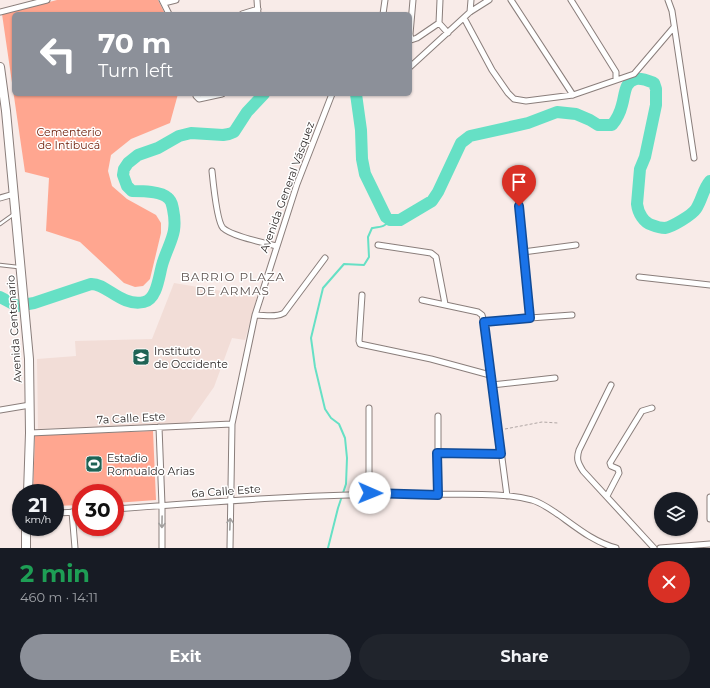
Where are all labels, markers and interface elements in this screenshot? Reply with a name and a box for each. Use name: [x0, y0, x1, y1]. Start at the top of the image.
text: 70 m: [98, 26, 171, 60]
icon: left: [32, 28, 84, 80]
text: Turn left: [98, 60, 173, 82]
street label: Avenida General Vásquez: [257, 119, 317, 255]
park label: Cementerio de Intibucá: [36, 125, 102, 152]
pin: [502, 165, 536, 206]
icon: arrive: [508, 171, 530, 193]
district label: BARRIO PLAZA DE ARMAS: [181, 269, 285, 298]
street label: Avenida Centenario: [3, 275, 25, 383]
place label: Instituto de Occidente: [154, 344, 228, 371]
school or university icon: Instituto de Occidente: [131, 347, 151, 367]
street label: 7a Calle Este: [96, 409, 166, 427]
place label: Estadio Romualdo Arias: [107, 451, 195, 478]
sports icon: Estadio Romualdo Arias: [84, 454, 104, 474]
position arrow: [349, 472, 391, 514]
street label: 6a Calle Este: [191, 482, 261, 500]
speed limit sign: 30: [72, 484, 124, 536]
map controls: [654, 492, 698, 536]
button: layers: [654, 492, 698, 536]
text: 21: [28, 493, 48, 517]
text: km/h: [25, 513, 51, 526]
one-way arrow: [158, 515, 166, 528]
one-way arrow: [227, 518, 234, 531]
text: 2 min: [20, 559, 90, 588]
button: close: [648, 561, 690, 603]
text: 460 m · 14:11: [20, 589, 98, 605]
button: Exit: [20, 634, 351, 680]
button: Share: [359, 634, 690, 680]

